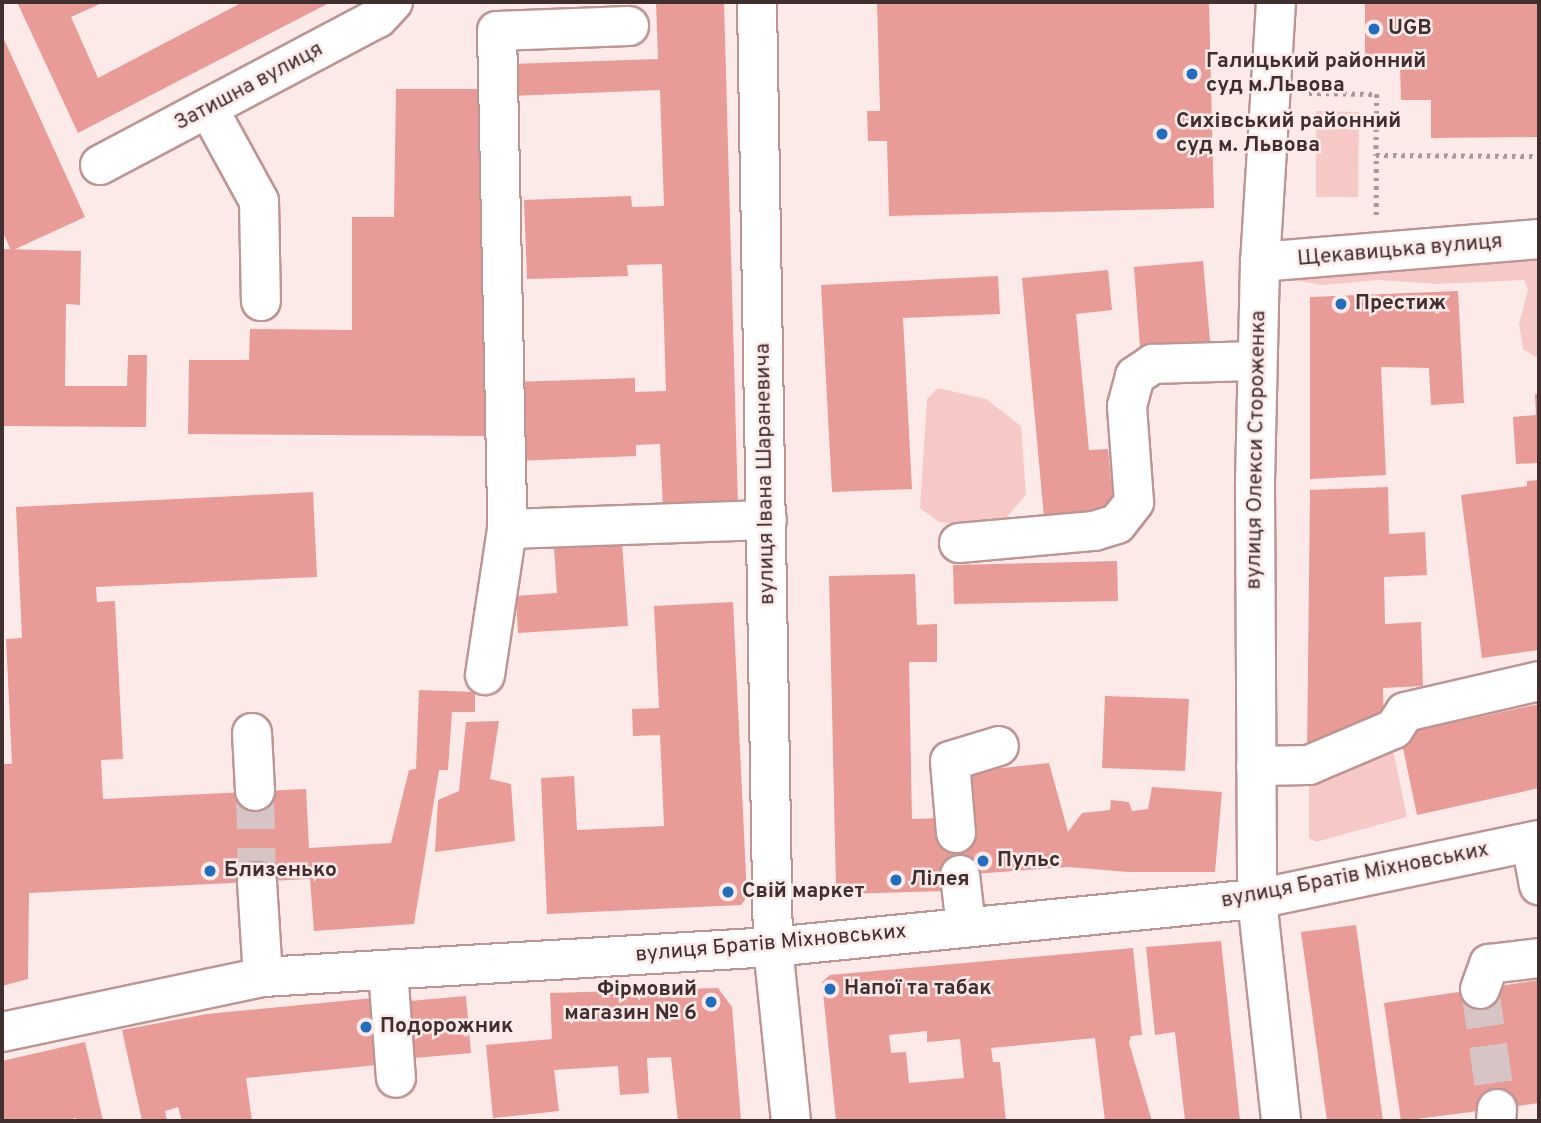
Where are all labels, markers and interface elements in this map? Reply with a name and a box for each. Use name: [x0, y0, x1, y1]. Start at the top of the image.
place label: UGB: [1388, 16, 1432, 42]
marker: UGB: [1366, 21, 1382, 37]
street label: Затишна вулиця: [170, 37, 328, 137]
place label: Галицький районний суд м.Львова: [1206, 49, 1426, 99]
marker: Галицький районний суд м.Львова: [1184, 66, 1200, 82]
place label: Сихівський районний суд м. Львова: [1176, 109, 1401, 159]
marker: Сихівський районний суд м. Львова: [1154, 126, 1170, 142]
street label: Щекавицька вулиця: [1296, 229, 1504, 273]
place label: Престиж: [1355, 291, 1446, 317]
marker: Престиж: [1333, 296, 1349, 312]
street label: вулиця Олекси Стороженка: [1242, 310, 1272, 590]
street label: вулиця Івана Шараневича: [751, 343, 781, 605]
street label: вулиця Братів Міхновських: [1219, 838, 1491, 914]
place label: Пульс: [997, 848, 1060, 874]
marker: Пульс: [975, 853, 991, 869]
place label: Близенько: [224, 858, 337, 884]
marker: Близенько: [202, 863, 218, 879]
place label: Лілея: [910, 867, 970, 893]
marker: Лілея: [888, 872, 904, 888]
place label: Свій маркет: [742, 879, 864, 905]
marker: Свій маркет: [720, 884, 736, 900]
street label: вулиця Братів Міхновських: [634, 920, 908, 968]
place label: Напої та табак: [844, 976, 992, 1002]
place label: Фірмовий магазин № 6: [564, 977, 697, 1027]
marker: Напої та табак: [822, 981, 838, 997]
marker: Фірмовий магазин № 6: [703, 994, 719, 1010]
place label: Подорожник: [380, 1014, 513, 1040]
marker: Подорожник: [358, 1019, 374, 1035]

